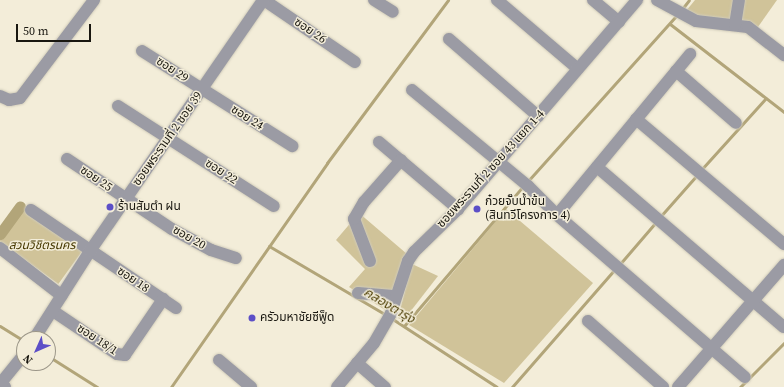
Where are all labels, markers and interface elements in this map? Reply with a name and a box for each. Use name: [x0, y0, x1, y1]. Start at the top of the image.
street label: ซอย 26: [291, 15, 329, 47]
scale bar: [18, 16, 93, 42]
text: 50 m: [23, 23, 49, 39]
street label: ซอย 29: [153, 54, 191, 86]
street label: ซอยพระรามที่ 2 ซอย 39: [130, 89, 206, 189]
street label: ซอย 24: [228, 102, 266, 134]
street label: ซอยพระรามที่ 2 ซอย 43 แยก 1-4: [434, 107, 548, 231]
street label: ซอย 22: [202, 156, 240, 188]
street label: ซอย 25: [77, 163, 115, 195]
place label: ก๋วยจั๊บน้ำข้น (สินทวีโครงการ 4): [485, 195, 571, 223]
place label: ร้านสัมตำ ฝน: [118, 200, 181, 214]
marker: ร้านสัมตำ ฝน: [105, 202, 115, 212]
marker: ก๋วยจั๊บน้ำข้น (สินทวีโครงการ 4): [472, 204, 482, 214]
street label: ซอย 20: [170, 223, 208, 253]
park label: สวนวิชิตรนคร: [9, 239, 75, 253]
street label: ซอย 18: [114, 264, 152, 296]
water label: คลองตารุ่ง: [361, 285, 417, 327]
place label: ครัวมหาชัยซีฟู็ด: [260, 311, 334, 325]
marker: ครัวมหาชัยซีฟู็ด: [247, 313, 257, 323]
street label: ซอย 18/1: [74, 322, 120, 358]
north arrow: [16, 331, 56, 371]
text: N: [20, 351, 36, 367]

